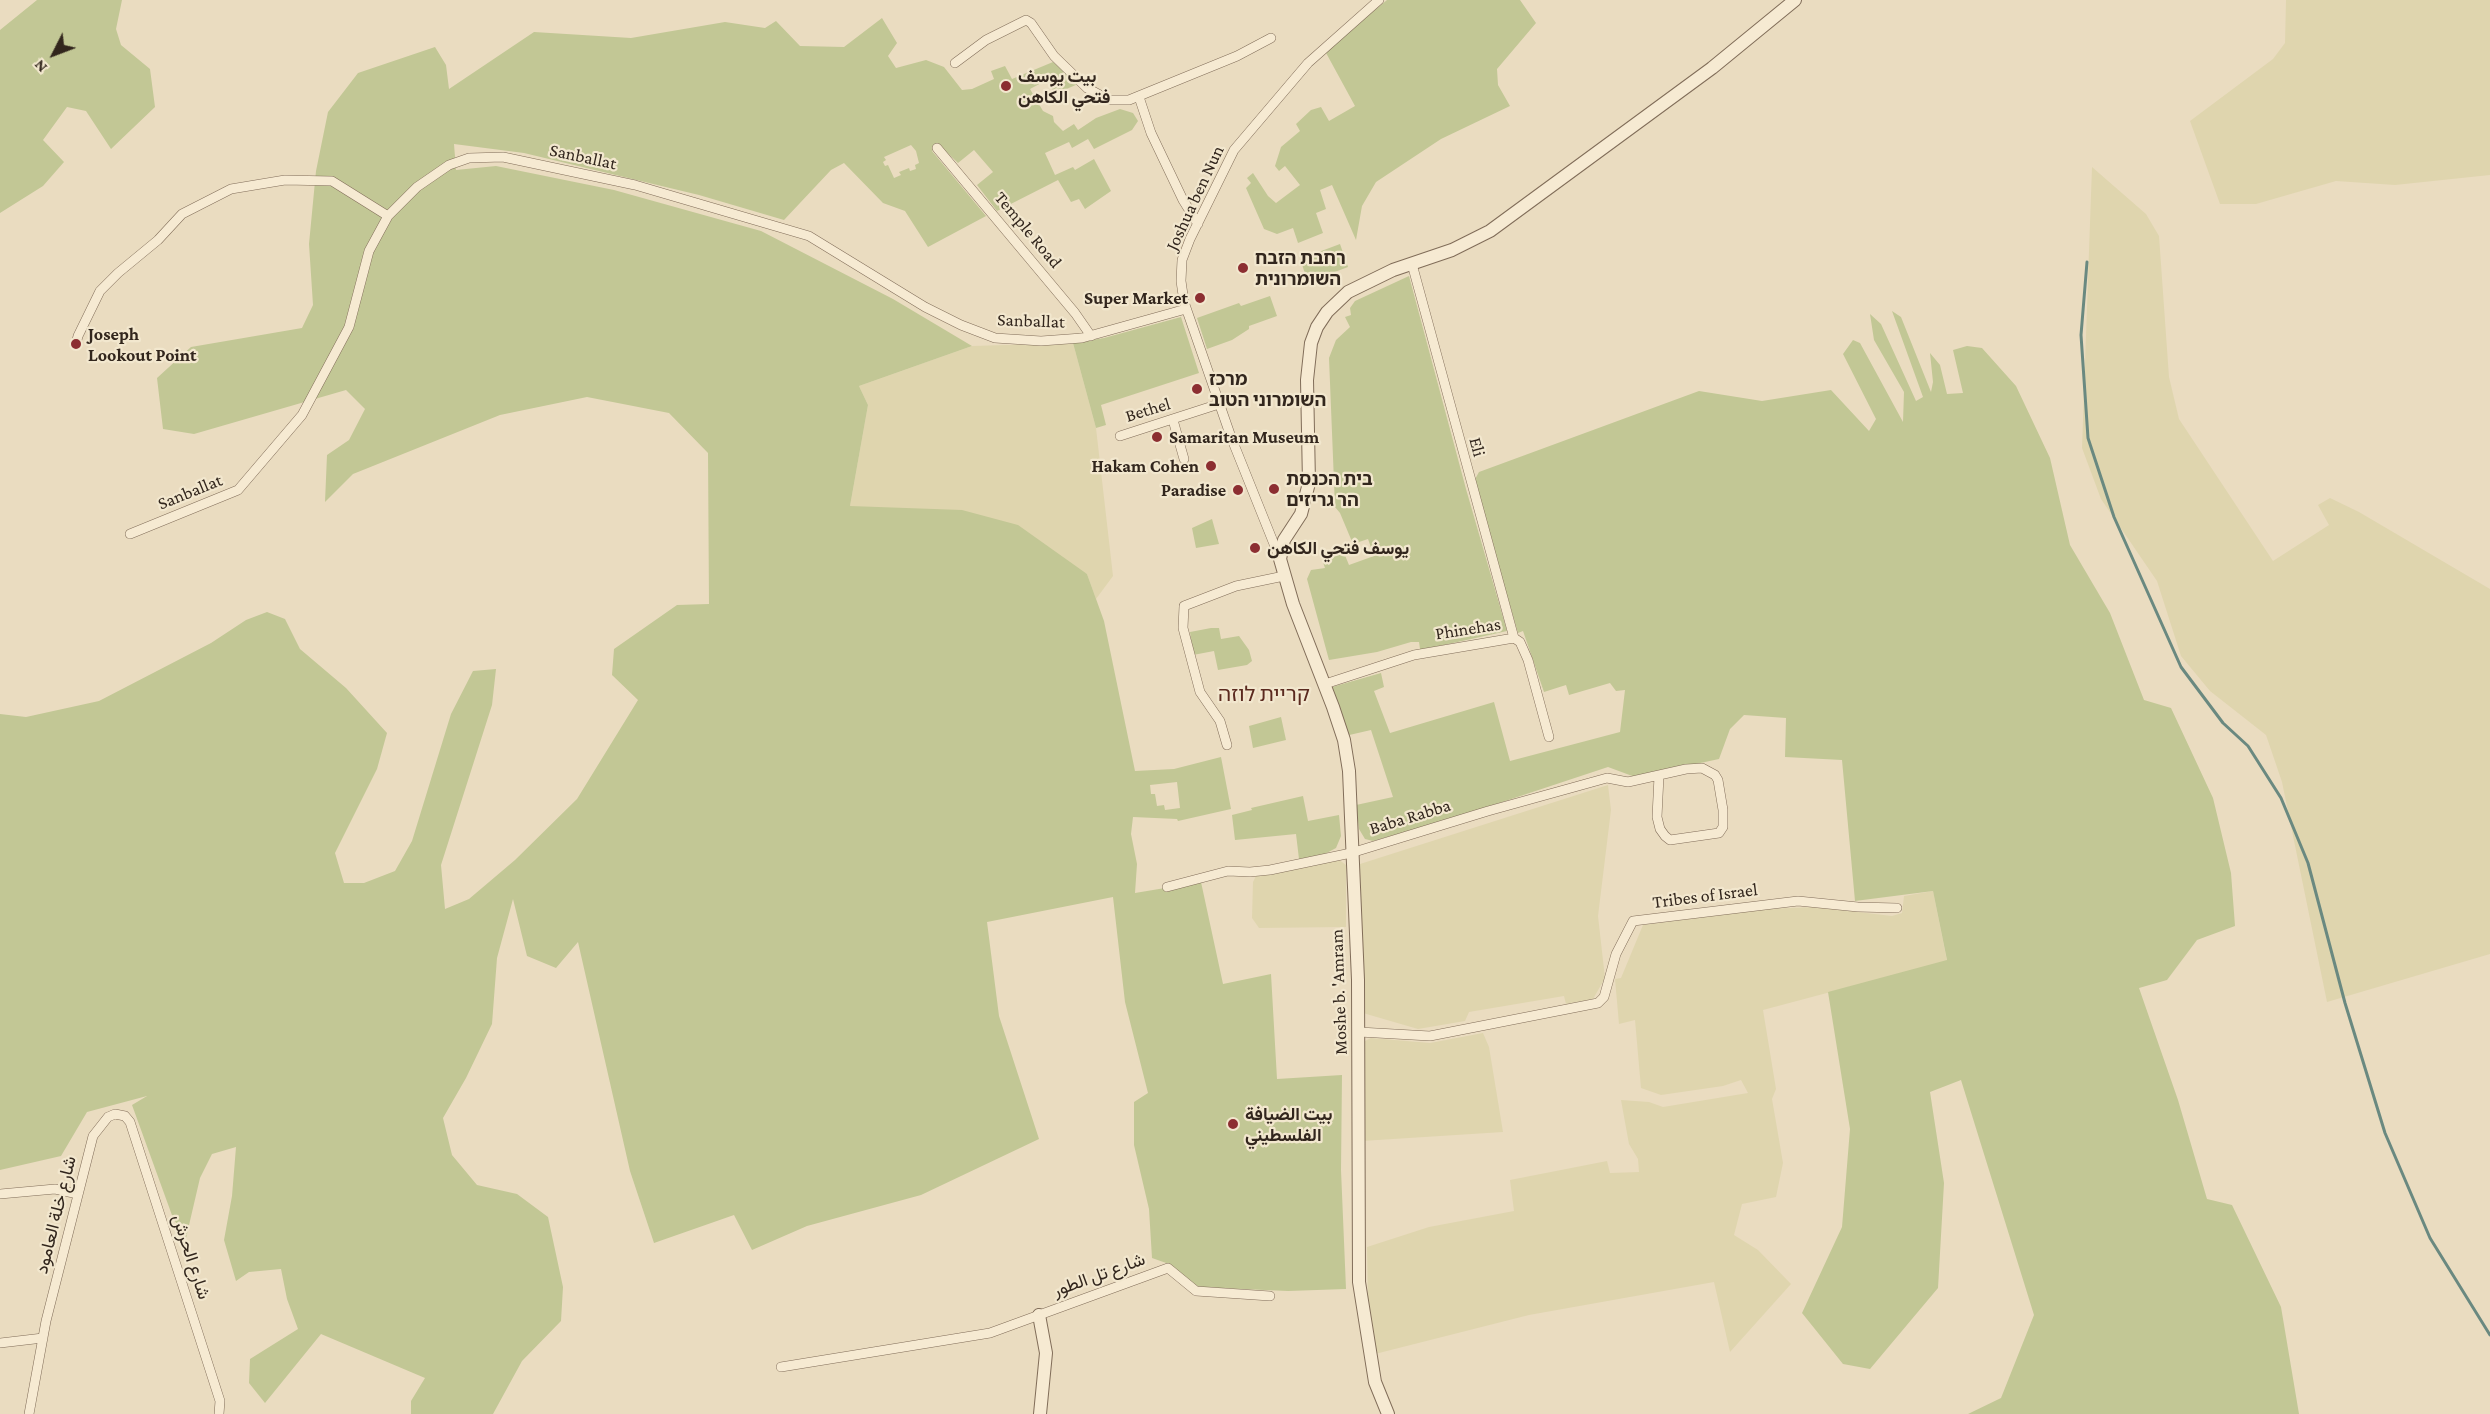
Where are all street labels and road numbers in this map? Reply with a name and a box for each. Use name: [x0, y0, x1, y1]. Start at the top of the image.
street label: Sanballat: [548, 139, 618, 175]
street label: Joshua ben Nun: [1161, 142, 1229, 254]
street label: Temple Road: [990, 187, 1066, 273]
street label: Sanballat: [997, 309, 1065, 333]
street label: Bethel: [1123, 393, 1173, 427]
street label: Eli: [1464, 435, 1490, 459]
street label: Sanballat: [155, 469, 225, 515]
street label: Phinehas: [1434, 613, 1502, 645]
street label: Baba Rabba: [1367, 794, 1453, 840]
street label: Tribes of Israel: [1651, 879, 1759, 913]
street label: Moshe b. 'Amram: [1326, 929, 1352, 1055]
street label: شارع خلة العامود: [31, 1154, 81, 1276]
street label: شارع الحرش: [167, 1212, 215, 1302]
street label: شارع تل الطور: [1050, 1248, 1148, 1302]

